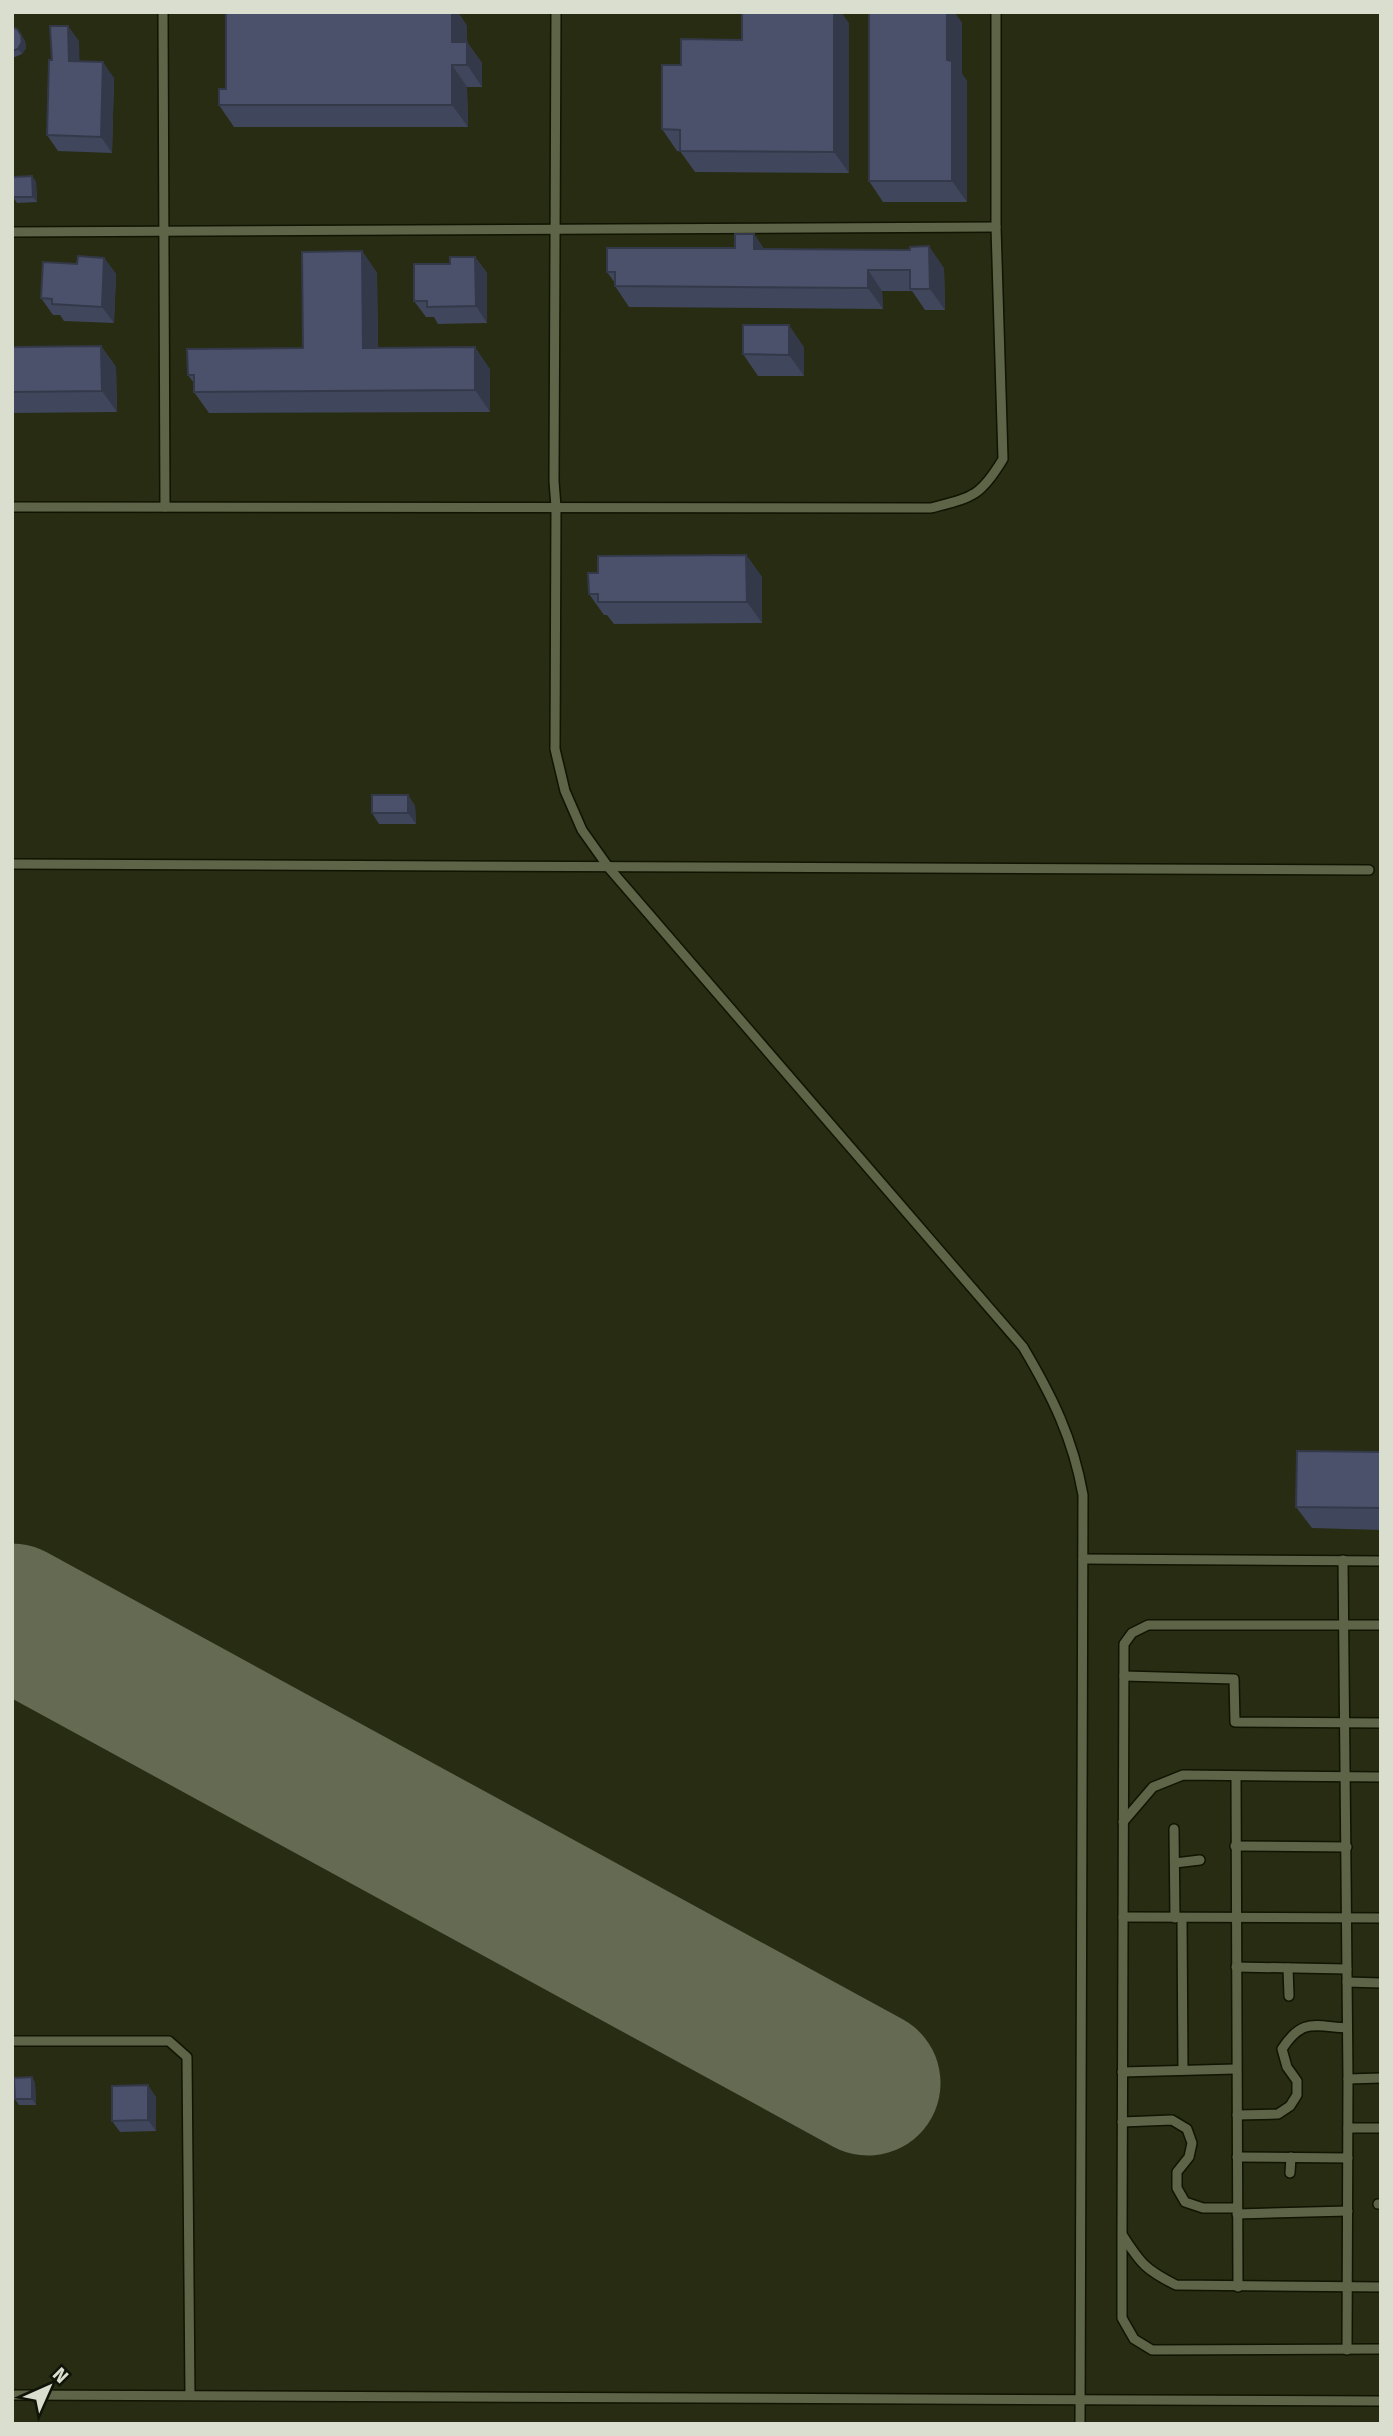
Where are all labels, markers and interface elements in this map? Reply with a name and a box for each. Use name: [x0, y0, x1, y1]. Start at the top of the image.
north arrow: [14, 2352, 84, 2422]
text: N: [48, 2363, 73, 2388]

